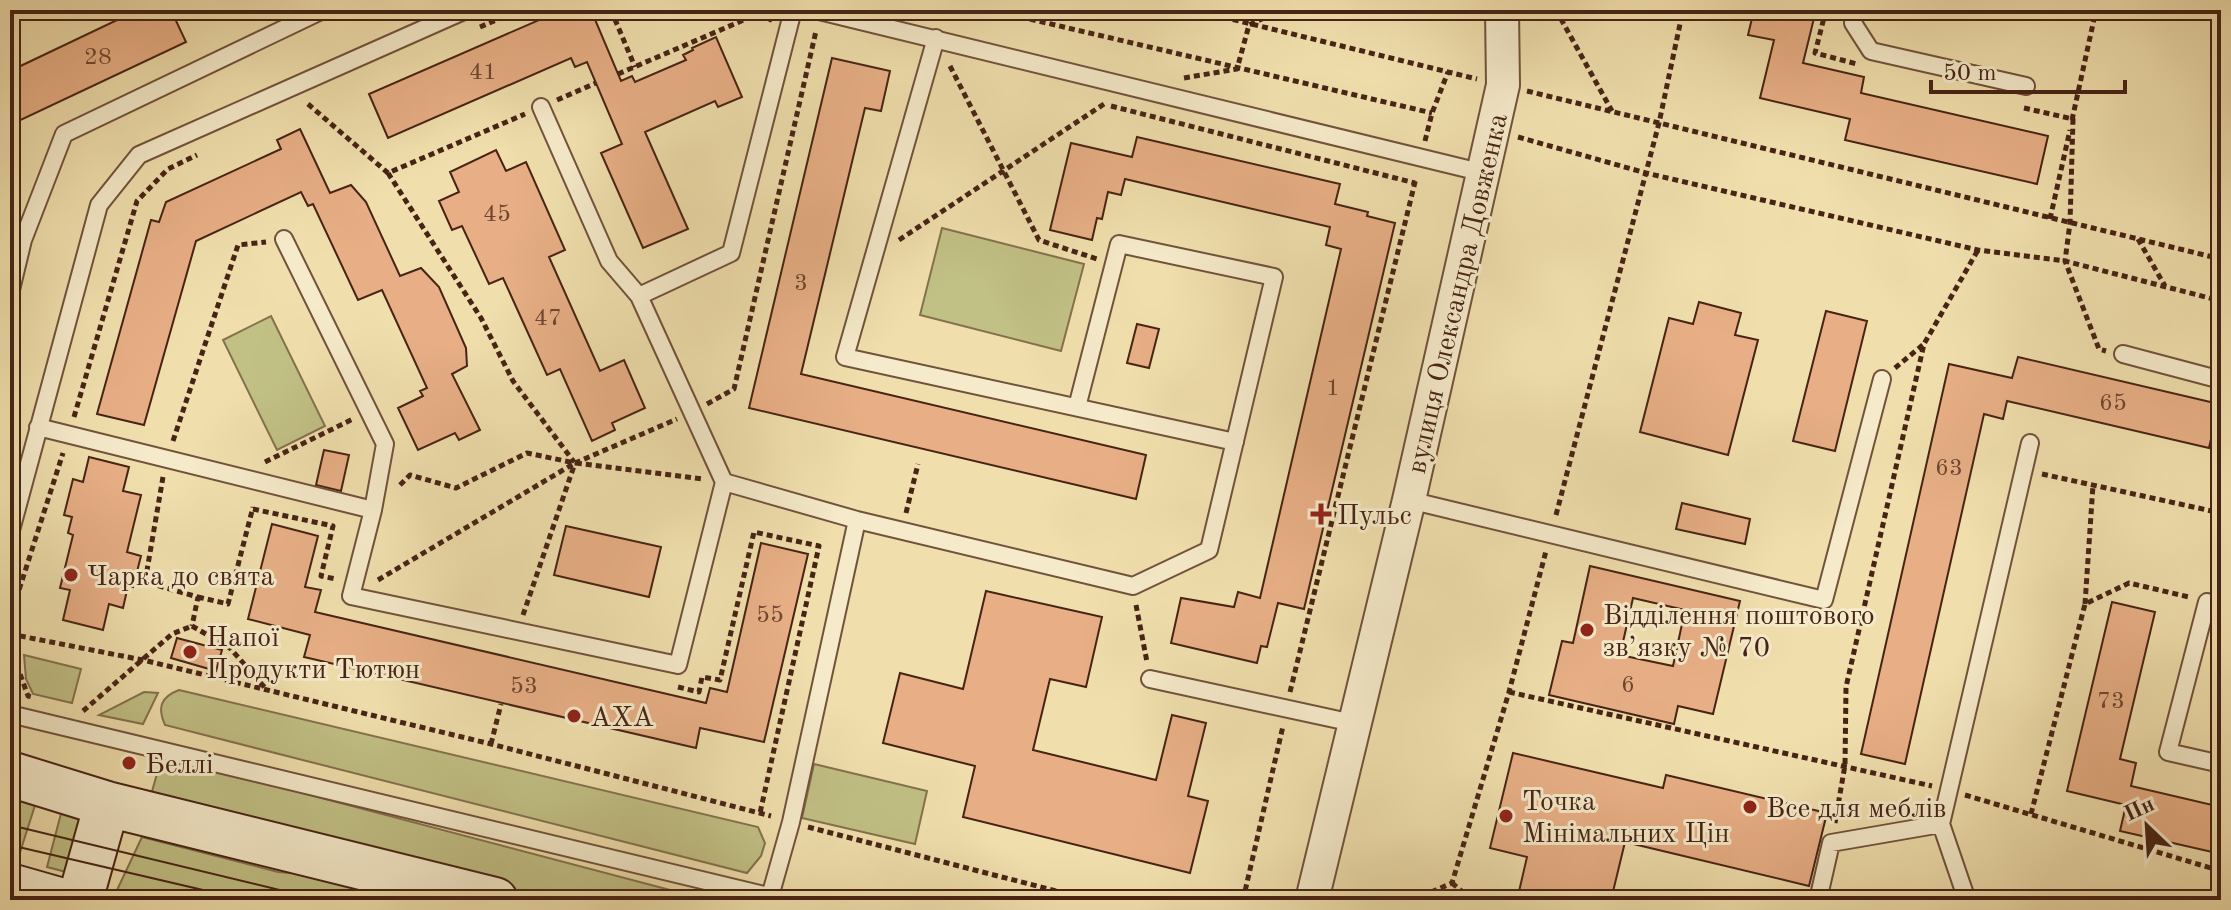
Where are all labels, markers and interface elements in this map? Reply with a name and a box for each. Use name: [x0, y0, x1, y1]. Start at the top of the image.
scale bar: [1931, 44, 2125, 94]
house number: 28: [84, 46, 112, 70]
house number: 41: [469, 61, 497, 85]
text: 50 m: [1943, 62, 1997, 86]
street label: вулиця Олександра Довженка: [1404, 111, 1514, 477]
house number: 45: [483, 203, 511, 227]
house number: 3: [794, 272, 808, 296]
house number: 47: [534, 307, 562, 331]
house number: 1: [1326, 377, 1340, 401]
house number: 65: [2099, 392, 2127, 416]
house number: 63: [1935, 457, 1963, 481]
place label: Пульс: [1337, 503, 1412, 531]
marker: Пульс: [1312, 505, 1330, 523]
place label: Чарка до свята: [87, 564, 274, 592]
marker: Чарка до свята: [62, 566, 80, 584]
place label: Відділення поштового зв’язку № 70: [1603, 603, 1875, 663]
house number: 55: [756, 604, 784, 628]
marker: Відділення поштового зв’язку № 70: [1578, 621, 1596, 639]
place label: Напої Продукти Тютюн: [206, 625, 420, 685]
marker: Напої Продукти Тютюн: [181, 643, 199, 661]
house number: 6: [1621, 674, 1635, 698]
house number: 53: [510, 675, 538, 699]
house number: 73: [2097, 690, 2125, 714]
place label: AXA: [590, 705, 654, 733]
marker: AXA: [565, 707, 583, 725]
place label: Беллі: [145, 752, 214, 780]
marker: Беллі: [120, 754, 138, 772]
north arrow: [2107, 786, 2187, 866]
place label: Точка Мінімальних Цін: [1522, 789, 1730, 849]
text: Пн: [2121, 793, 2158, 826]
place label: Все для меблів: [1766, 796, 1947, 824]
marker: Все для меблів: [1741, 798, 1759, 816]
marker: Точка Мінімальних Цін: [1497, 807, 1515, 825]

